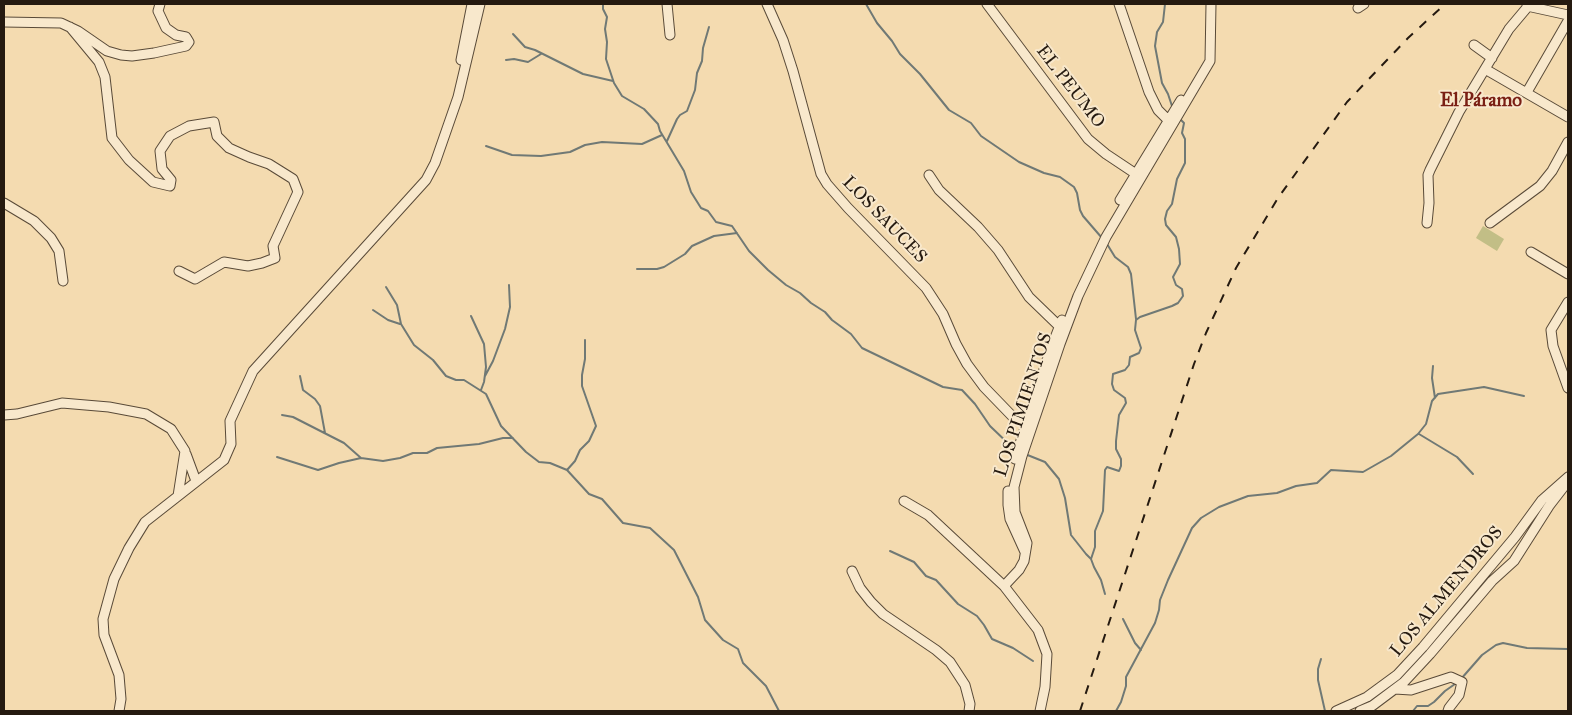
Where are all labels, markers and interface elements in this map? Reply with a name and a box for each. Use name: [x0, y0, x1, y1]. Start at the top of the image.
street label: EL PEUMO: [1031, 41, 1109, 133]
district label: El Páramo: [1440, 90, 1522, 112]
street label: LOS SAUCES: [837, 172, 931, 268]
street label: LOS PIMIENTOS: [991, 330, 1057, 480]
street label: LOS ALMENDROS: [1386, 522, 1508, 662]

